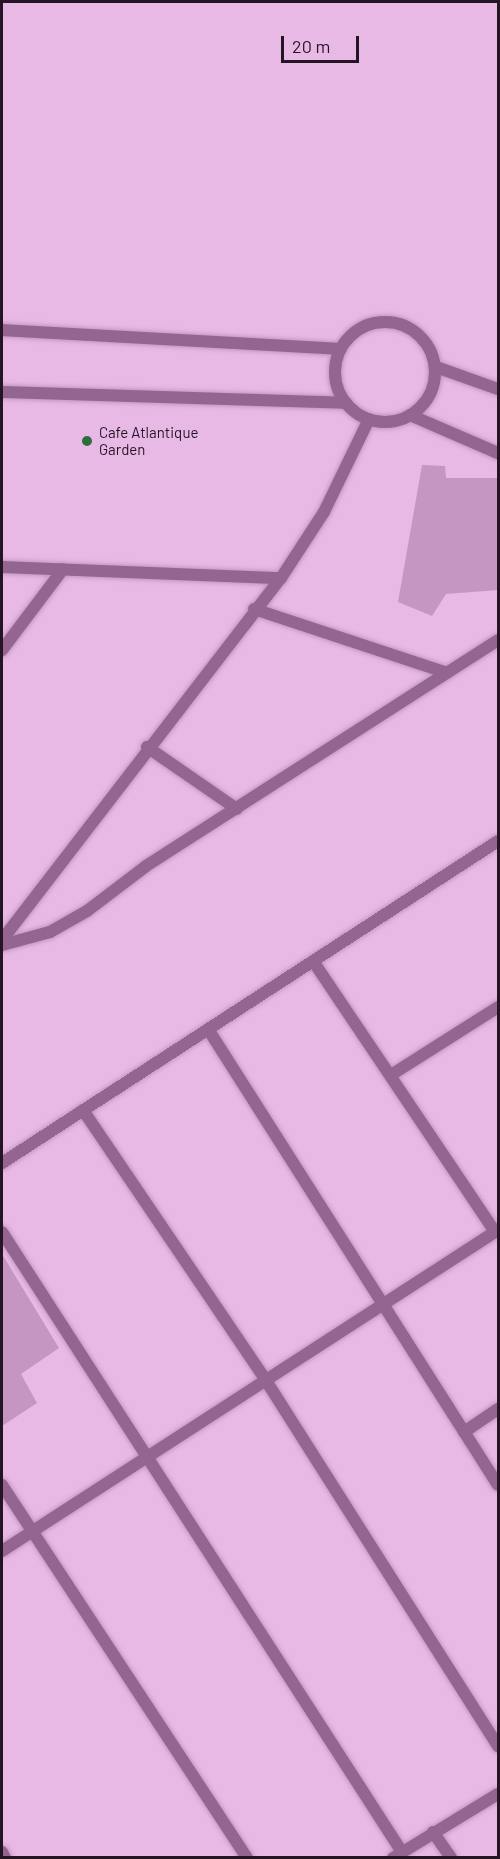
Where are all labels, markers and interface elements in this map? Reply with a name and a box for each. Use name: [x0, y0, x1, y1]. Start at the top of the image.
scale bar: [284, 24, 362, 62]
text: 20 m: [292, 35, 330, 57]
place label: Cafe Atlantique Garden: [99, 423, 198, 458]
marker: Cafe Atlantique Garden: [80, 434, 94, 448]

